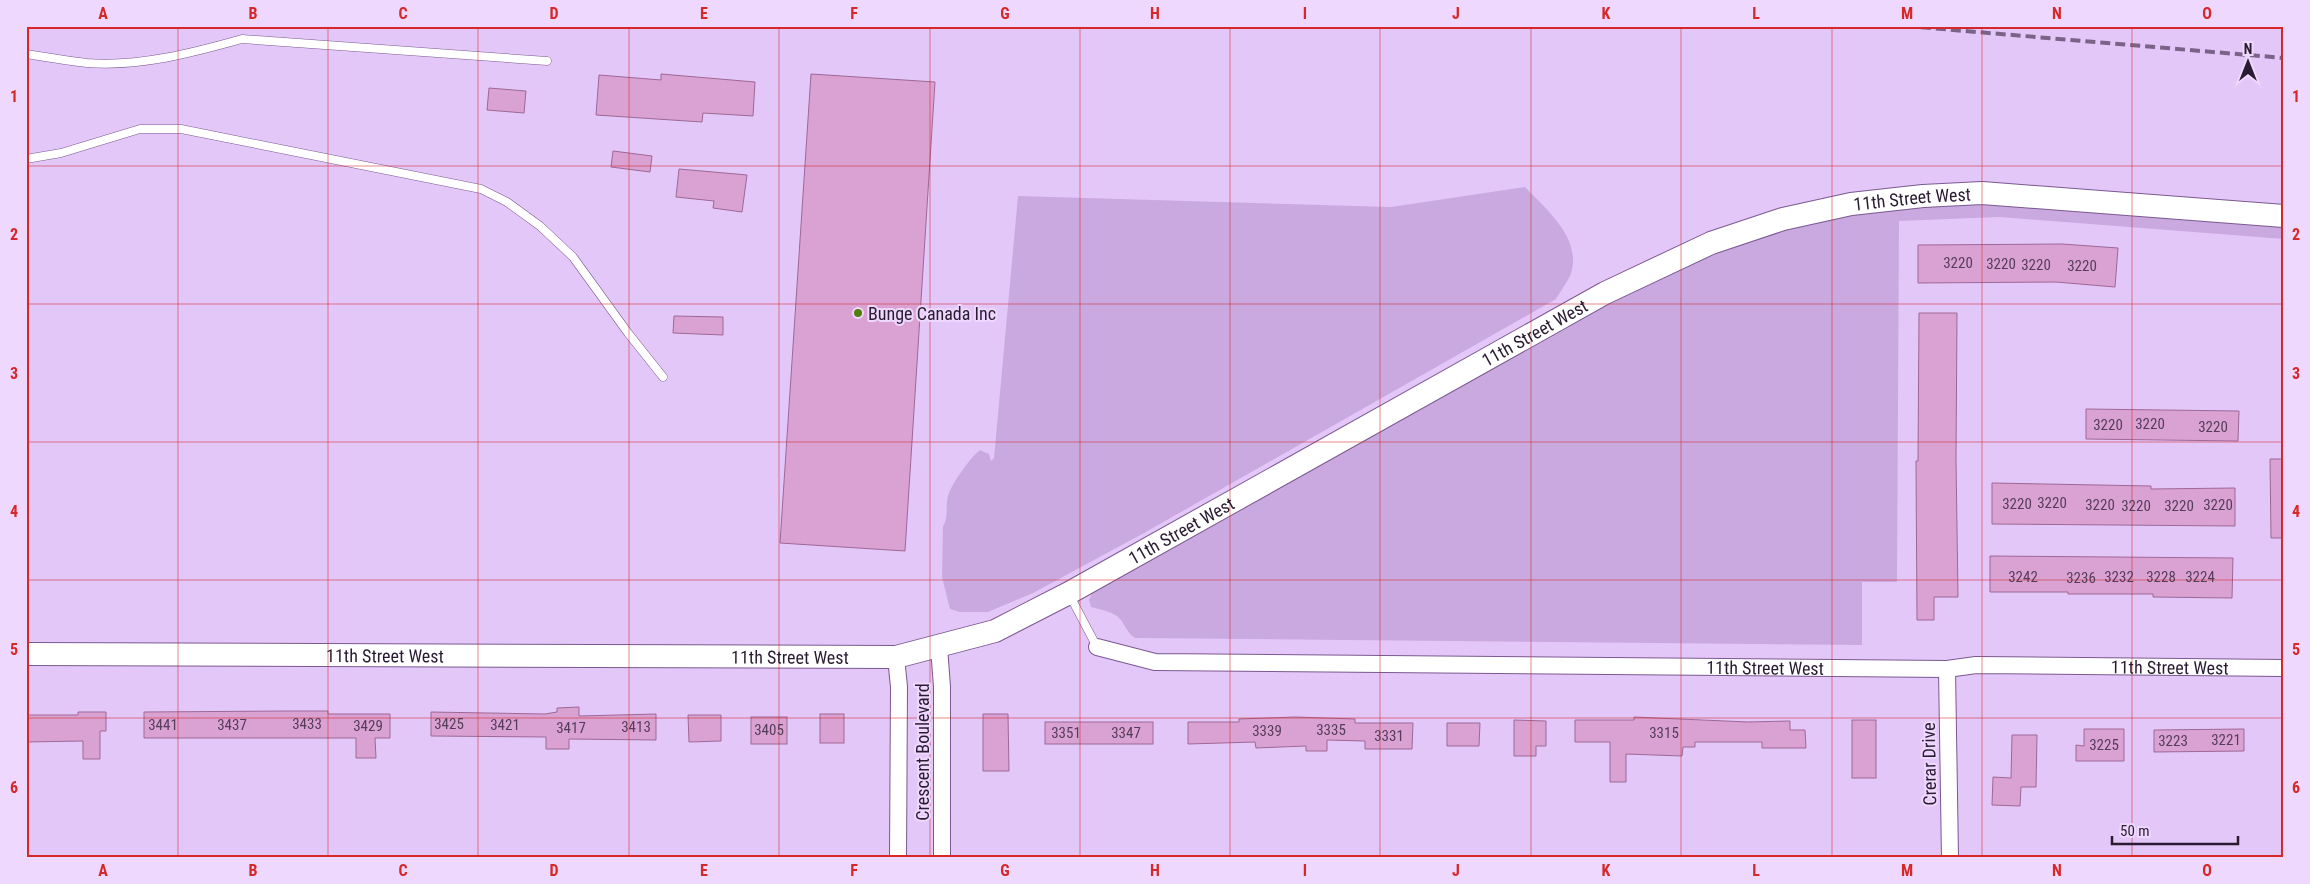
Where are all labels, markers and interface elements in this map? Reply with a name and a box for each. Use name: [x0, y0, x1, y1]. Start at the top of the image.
text: A: [98, 4, 108, 23]
text: B: [249, 4, 258, 23]
text: C: [398, 4, 408, 23]
text: D: [549, 4, 559, 23]
text: E: [700, 4, 708, 23]
text: F: [850, 4, 858, 23]
text: G: [1000, 4, 1010, 23]
text: H: [1150, 4, 1160, 23]
text: I: [1303, 4, 1307, 23]
text: J: [1452, 4, 1460, 23]
text: K: [1602, 4, 1611, 23]
text: L: [1752, 4, 1760, 23]
text: M: [1901, 4, 1913, 23]
text: N: [2052, 4, 2062, 23]
text: O: [2202, 4, 2212, 23]
north arrow: [2222, 38, 2272, 88]
text: N: [2244, 41, 2252, 57]
text: 1: [10, 87, 18, 106]
text: 1: [2292, 87, 2300, 106]
street label: 11th Street West: [1852, 183, 1971, 214]
text: 2: [10, 225, 18, 244]
text: 2: [2292, 225, 2300, 244]
house number: 3220: [1943, 254, 1973, 272]
house number: 3220: [1986, 255, 2016, 273]
house number: 3220: [2021, 256, 2051, 274]
house number: 3220: [2067, 257, 2097, 275]
street label: 11th Street West: [1478, 295, 1591, 370]
place label: Bunge Canada Inc: [868, 303, 996, 324]
marker: Bunge Canada Inc: [852, 307, 864, 319]
text: 3: [10, 364, 18, 383]
text: 3: [2292, 364, 2300, 383]
house number: 3220: [2135, 415, 2165, 433]
house number: 3220: [2093, 416, 2123, 434]
house number: 3220: [2198, 418, 2228, 436]
street label: 11th Street West: [1125, 492, 1238, 568]
house number: 3220: [2037, 494, 2067, 512]
house number: 3220: [2002, 495, 2032, 513]
house number: 3220: [2085, 496, 2115, 514]
house number: 3220: [2203, 496, 2233, 514]
house number: 3220: [2121, 497, 2151, 515]
house number: 3220: [2164, 497, 2194, 515]
text: 4: [10, 502, 18, 521]
text: 4: [2292, 502, 2300, 521]
house number: 3242: [2008, 568, 2038, 586]
house number: 3232: [2104, 568, 2134, 586]
house number: 3228: [2146, 568, 2176, 586]
house number: 3224: [2185, 568, 2215, 586]
house number: 3236: [2066, 569, 2096, 587]
text: 5: [10, 640, 18, 659]
text: 5: [2292, 640, 2300, 659]
street label: 11th Street West: [326, 645, 444, 666]
street label: 11th Street West: [731, 646, 849, 667]
street label: 11th Street West: [1706, 656, 1824, 678]
street label: 11th Street West: [2111, 656, 2229, 678]
street label: Crescent Boulevard: [912, 683, 933, 821]
house number: 3433: [292, 715, 322, 733]
house number: 3425: [434, 715, 464, 733]
house number: 3441: [148, 716, 178, 734]
house number: 3437: [217, 716, 247, 734]
house number: 3421: [490, 716, 520, 734]
house number: 3429: [353, 717, 383, 735]
house number: 3413: [621, 718, 651, 736]
house number: 3417: [556, 719, 586, 737]
house number: 3405: [754, 721, 784, 739]
house number: 3335: [1316, 721, 1346, 739]
house number: 3339: [1252, 722, 1282, 740]
street label: Crerar Drive: [1918, 722, 1940, 806]
house number: 3351: [1051, 724, 1081, 742]
house number: 3347: [1111, 724, 1141, 742]
house number: 3315: [1649, 724, 1679, 742]
house number: 3331: [1374, 727, 1404, 745]
house number: 3221: [2211, 731, 2241, 749]
house number: 3223: [2158, 732, 2188, 750]
house number: 3225: [2089, 736, 2119, 754]
text: 6: [10, 778, 18, 797]
text: 6: [2292, 778, 2300, 797]
scale bar: [2112, 814, 2239, 846]
text: 50 m: [2120, 822, 2150, 840]
text: A: [98, 861, 108, 880]
text: B: [249, 861, 258, 880]
text: C: [398, 861, 408, 880]
text: D: [549, 861, 559, 880]
text: E: [700, 861, 708, 880]
text: F: [850, 861, 858, 880]
text: G: [1000, 861, 1010, 880]
text: H: [1150, 861, 1160, 880]
text: I: [1303, 861, 1307, 880]
text: J: [1452, 861, 1460, 880]
text: K: [1602, 861, 1611, 880]
text: L: [1752, 861, 1760, 880]
text: M: [1901, 861, 1913, 880]
text: N: [2052, 861, 2062, 880]
text: O: [2202, 861, 2212, 880]

